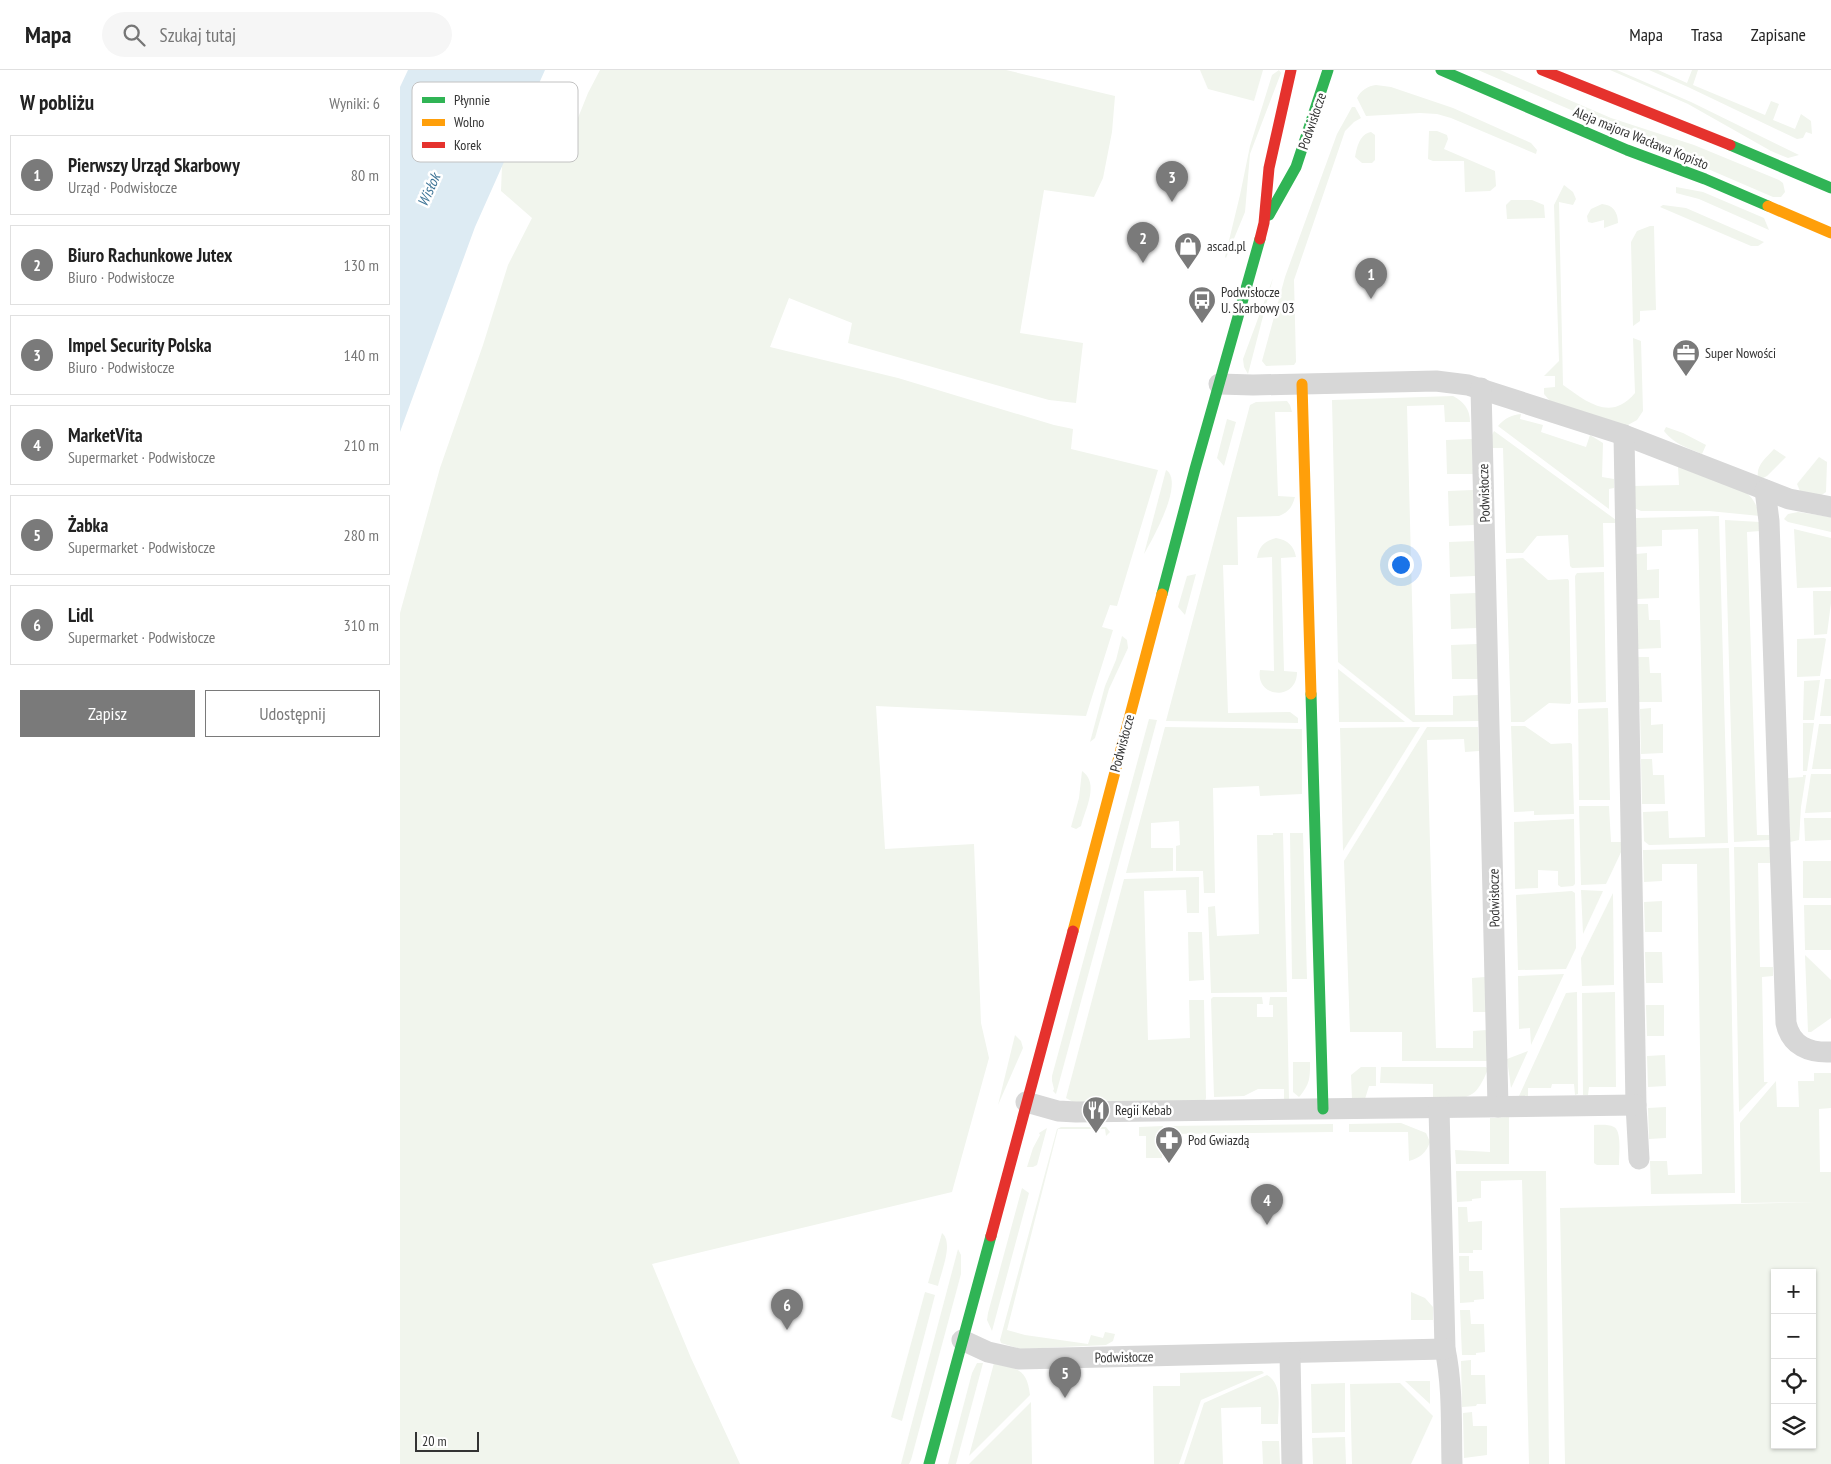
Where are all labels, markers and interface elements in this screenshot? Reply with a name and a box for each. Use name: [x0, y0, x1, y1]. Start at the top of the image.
search box: [102, 12, 452, 57]
text: Mapa: [25, 19, 72, 50]
icon: search: [120, 21, 148, 49]
text: Szukaj tutaj: [160, 23, 236, 47]
text: Mapa: [1629, 23, 1663, 46]
text: Trasa: [1691, 23, 1723, 46]
text: Zapisane: [1751, 23, 1806, 46]
legend: [412, 82, 578, 162]
text: W pobliżu: [20, 89, 94, 116]
street label: Podwisłocze: [1294, 90, 1330, 152]
text: Płynnie: [454, 91, 490, 109]
text: Wyniki: 6: [329, 93, 380, 113]
street label: Aleja majora Wacława Kopisto: [1571, 103, 1711, 173]
text: Wolno: [454, 113, 484, 131]
text: Korek: [454, 136, 482, 154]
text: Pierwszy Urząd Skarbowy: [68, 153, 240, 177]
pin: 3: [1156, 161, 1188, 202]
text: 1: [33, 165, 41, 185]
text: 80 m: [351, 165, 379, 185]
water label: Wisłok: [413, 168, 445, 209]
text: Urząd · Podwisłocze: [68, 177, 177, 197]
pin: 2: [1127, 222, 1159, 263]
shop icon: ascad.pl: [1173, 231, 1203, 270]
place label: ascad.pl: [1207, 237, 1247, 255]
text: Biuro Rachunkowe Jutex: [68, 243, 232, 267]
text: 2: [33, 255, 41, 275]
text: 130 m: [344, 255, 379, 275]
pin: 1: [1355, 258, 1387, 299]
text: Biuro · Podwisłocze: [68, 267, 175, 287]
place label: Podwisłocze U. Skarbowy 03: [1221, 283, 1295, 317]
bus stop icon: Podwisłocze U. Skarbowy 03: [1187, 285, 1217, 324]
text: Impel Security Polska: [68, 333, 212, 357]
office icon: Super Nowości: [1671, 338, 1701, 377]
place label: Super Nowości: [1705, 344, 1776, 362]
text: 3: [33, 345, 41, 365]
text: 140 m: [344, 345, 379, 365]
text: Biuro · Podwisłocze: [68, 357, 175, 377]
text: MarketVita: [68, 423, 143, 447]
text: 4: [33, 435, 41, 455]
text: 210 m: [344, 435, 379, 455]
text: Supermarket · Podwisłocze: [68, 447, 215, 467]
street label: Podwisłocze: [1474, 463, 1494, 523]
text: Żabka: [68, 513, 108, 537]
text: 5: [33, 525, 41, 545]
text: 280 m: [344, 525, 379, 545]
text: Supermarket · Podwisłocze: [68, 537, 215, 557]
your location: [1388, 552, 1414, 578]
text: Lidl: [68, 603, 93, 627]
text: 6: [33, 615, 41, 635]
text: 310 m: [344, 615, 379, 635]
text: Supermarket · Podwisłocze: [68, 627, 215, 647]
button: Zapisz: [20, 690, 195, 737]
button: Udostępnij: [205, 690, 380, 737]
street label: Podwisłocze: [1106, 712, 1138, 774]
street label: Podwisłocze: [1484, 868, 1504, 928]
restaurant icon: Regii Kebab: [1081, 1095, 1111, 1134]
place label: Regii Kebab: [1115, 1101, 1172, 1119]
pharmacy icon: Pod Gwiazdą: [1154, 1125, 1184, 1164]
place label: Pod Gwiazdą: [1188, 1131, 1250, 1149]
pin: 4: [1251, 1184, 1283, 1225]
map controls: [1771, 1269, 1816, 1449]
button: +: [1771, 1269, 1816, 1314]
pin: 6: [771, 1289, 803, 1330]
button: −: [1771, 1314, 1816, 1359]
street label: Podwisłocze: [1094, 1347, 1154, 1367]
pin: 5: [1049, 1357, 1081, 1398]
button: locate: [1771, 1359, 1816, 1404]
button: layers: [1771, 1404, 1816, 1449]
scale bar: [415, 1429, 479, 1452]
text: 20 m: [422, 1432, 447, 1450]

